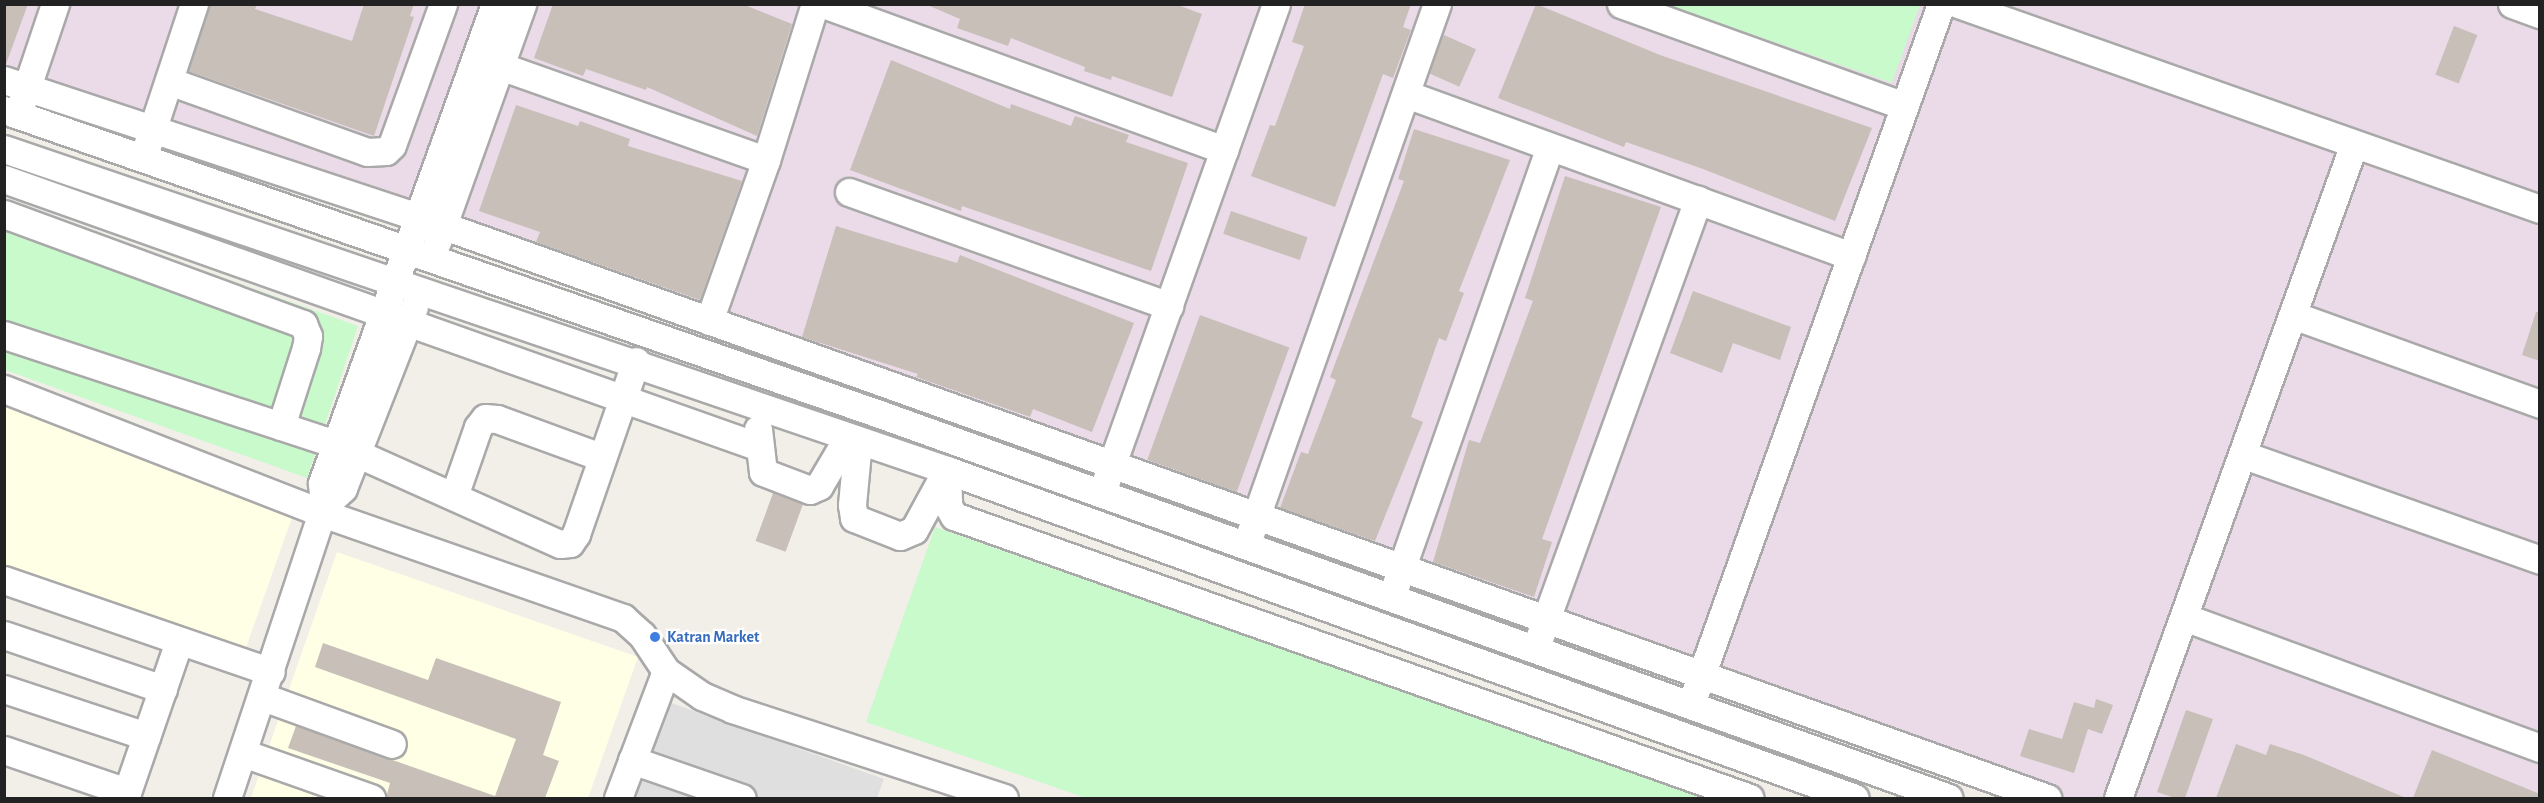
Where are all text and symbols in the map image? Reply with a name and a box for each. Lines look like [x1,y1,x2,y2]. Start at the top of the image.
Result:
place label: Katran Market [667,627,759,647]
marker: Katran Market [648,630,662,644]

